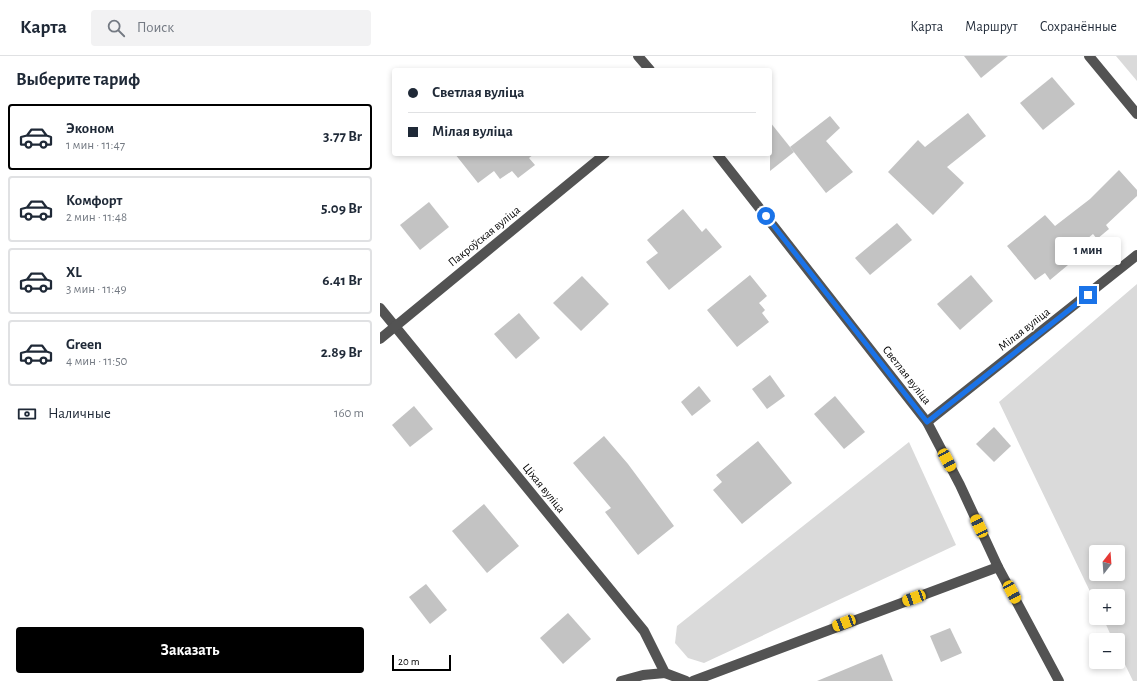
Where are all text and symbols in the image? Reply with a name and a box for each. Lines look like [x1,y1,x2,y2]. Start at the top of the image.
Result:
search box [91,10,371,46]
icon: search [105,17,127,39]
text: Карта [20,18,67,37]
text: Поиск [137,20,174,35]
text: Карта [910,20,943,34]
text: Маршрут [965,20,1018,34]
text: Сохранённые [1040,20,1117,34]
text: Выберите тариф [16,71,140,89]
text: Светлая вуліца [432,85,524,100]
icon: car [18,119,54,155]
text: Эконом [66,121,114,136]
text: Мілая вуліца [432,124,513,139]
text: 3.77 Br [323,129,362,144]
text: 1 мин · 11:47 [66,139,125,152]
icon: car [18,191,54,227]
text: Комфорт [66,193,122,208]
text: 5.09 Br [321,201,362,216]
street label: Пакроўская вуліца [446,203,523,269]
route start [757,207,775,225]
text: 2 мин · 11:48 [66,211,127,224]
callout: 1 мин [1055,237,1121,265]
text: 1 мин [1074,244,1103,257]
icon: car [18,263,54,299]
text: XL [66,265,82,280]
text: 6.41 Br [322,273,362,288]
text: 3 мин · 11:49 [66,283,127,296]
route end [1079,286,1097,304]
street label: Мілая вуліца [996,305,1053,354]
icon: car [18,335,54,371]
text: Green [66,337,102,352]
street label: Светлая вуліца [880,343,934,408]
text: 2.89 Br [321,345,362,360]
text: 4 мин · 11:50 [66,355,127,368]
icon: cash [16,403,38,425]
text: Наличные [48,406,111,421]
text: 160 m [334,407,364,420]
car [936,447,958,473]
street label: Ціхая вуліца [520,461,568,516]
car [968,513,990,539]
north arrow [1089,545,1125,581]
map controls [1089,545,1125,669]
car [1001,579,1023,605]
car [901,588,927,608]
button: + [1089,589,1125,625]
car [831,613,857,633]
button: Заказать [16,627,364,673]
button: − [1089,633,1125,669]
scale bar [392,653,451,672]
text: 20 m [398,656,419,667]

